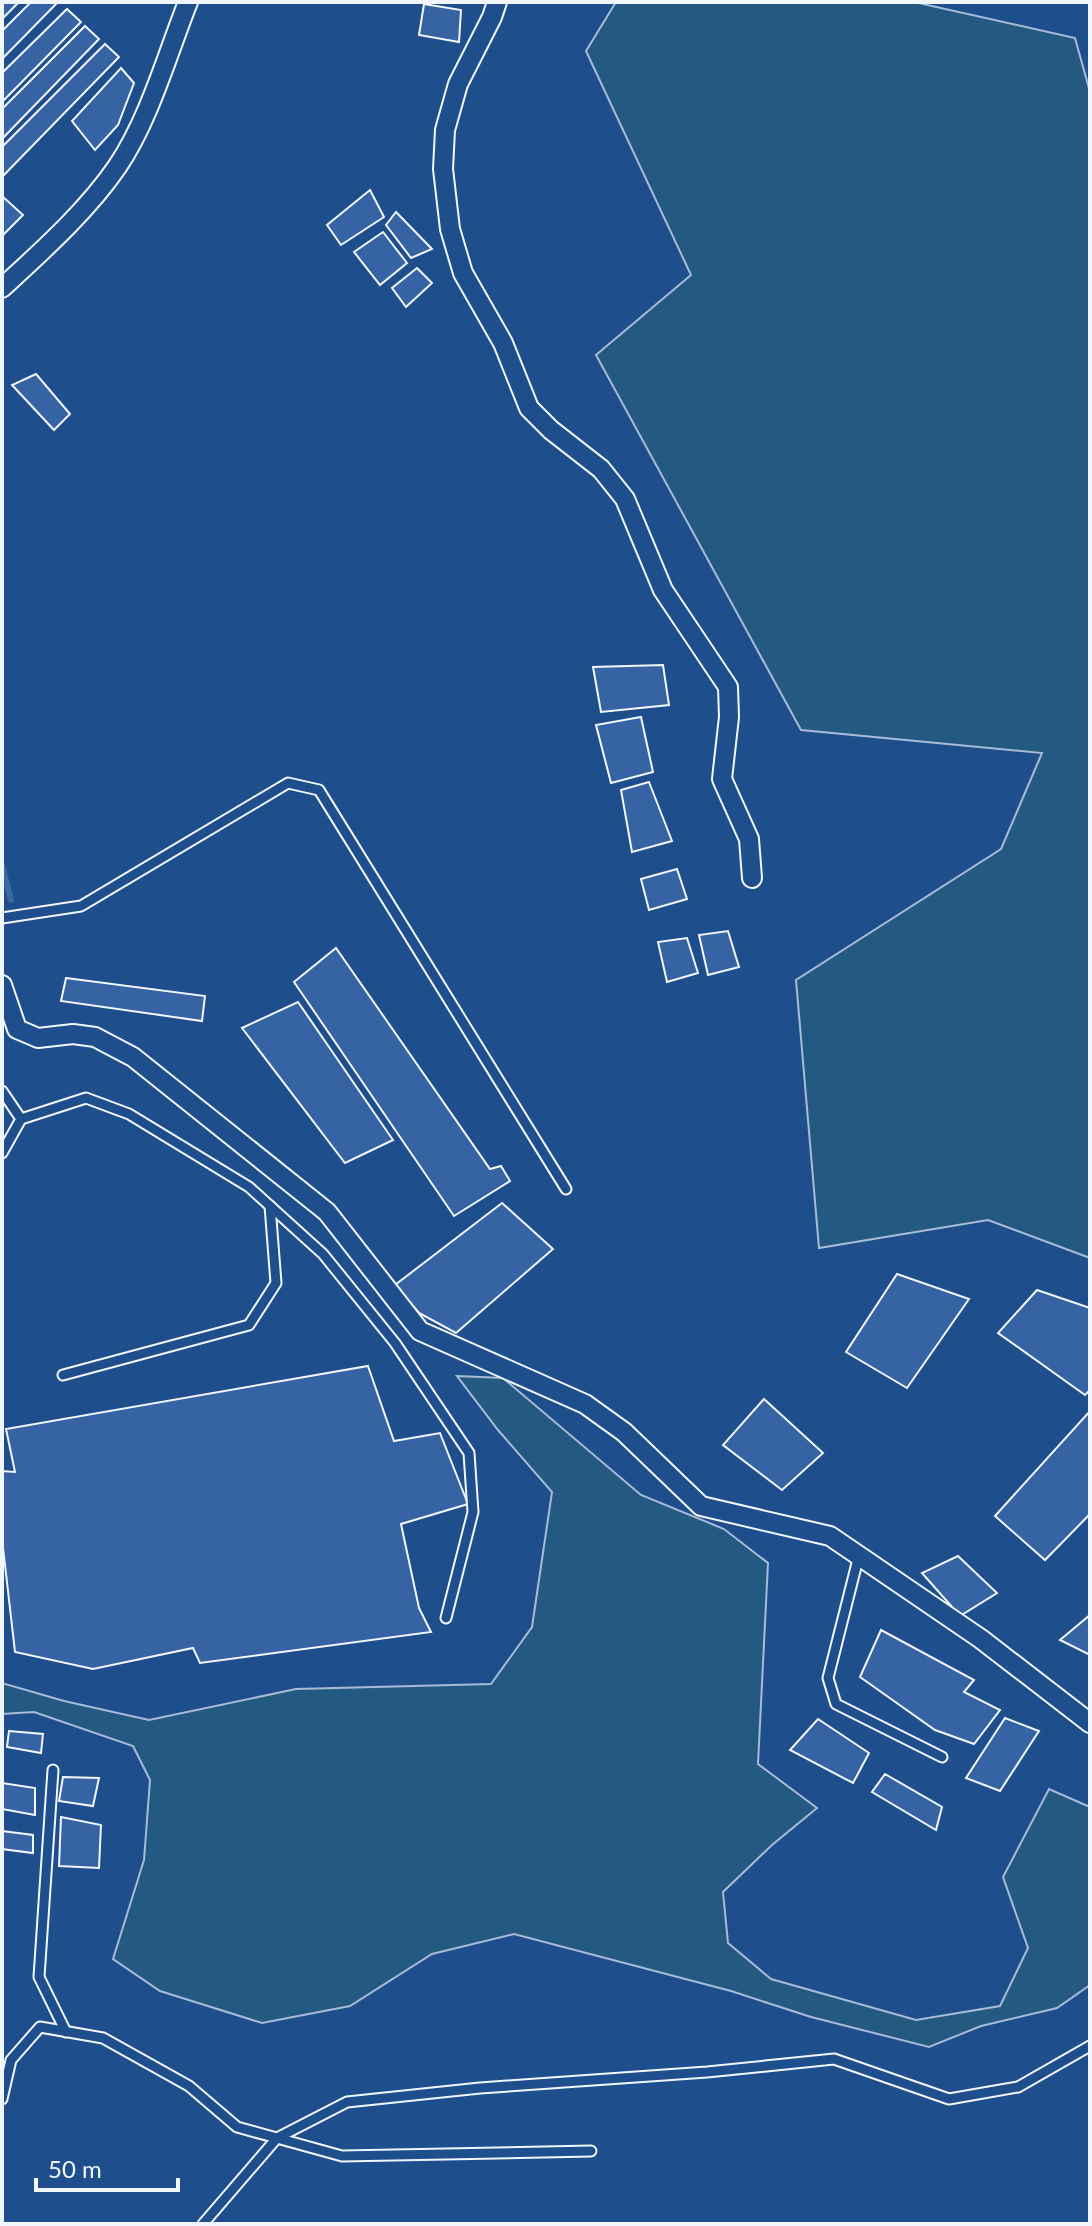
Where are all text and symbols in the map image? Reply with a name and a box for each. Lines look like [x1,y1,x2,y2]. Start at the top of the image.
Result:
scale bar [36,2142,178,2192]
text: 50 m [48,2154,102,2183]

